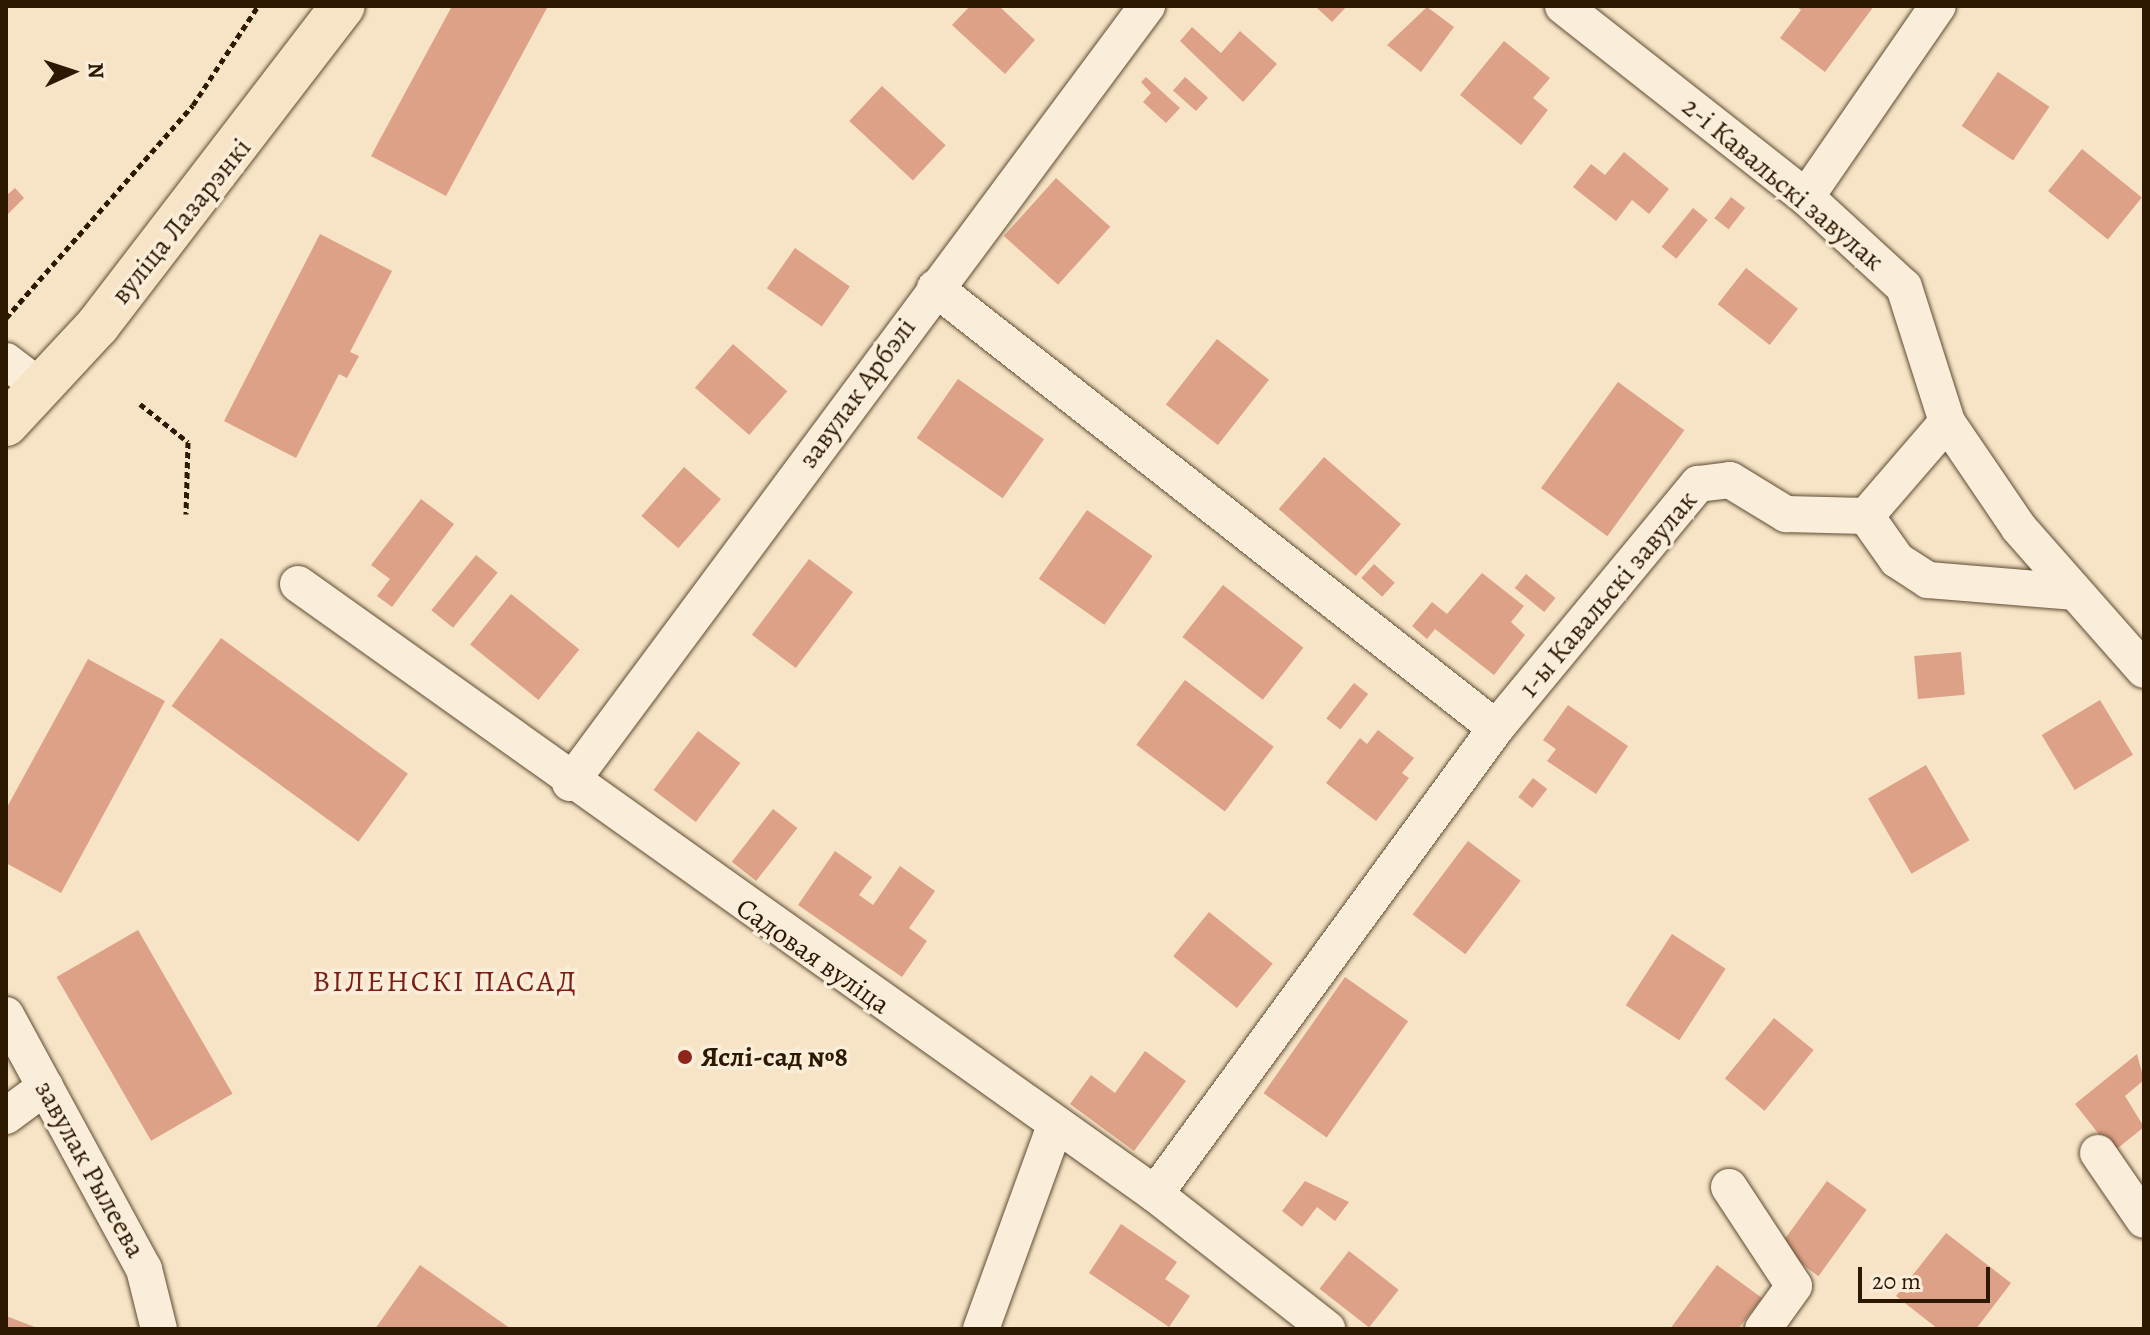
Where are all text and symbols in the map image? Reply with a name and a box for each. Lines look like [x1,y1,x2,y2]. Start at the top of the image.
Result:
north arrow [32,32,112,112]
text: N [81,62,111,80]
street label: 2-і Кавальскі завулак [1675,90,1891,278]
street label: вуліца Лазарэнкі [104,131,258,311]
street label: завулак Арбэлі [791,311,923,475]
street label: 1-ы Кавальскі завулак [1512,484,1704,704]
street label: Садовая вуліца [730,891,896,1021]
district label: ВІЛЕНСКІ ПАСАД [312,963,578,999]
place label: Яслі-сад №8 [701,1040,848,1074]
marker: Яслі-сад №8 [676,1048,694,1066]
street label: завулак Рылеева [27,1075,153,1263]
scale bar [1862,1251,1994,1301]
text: 20 m [1872,1265,1921,1297]

